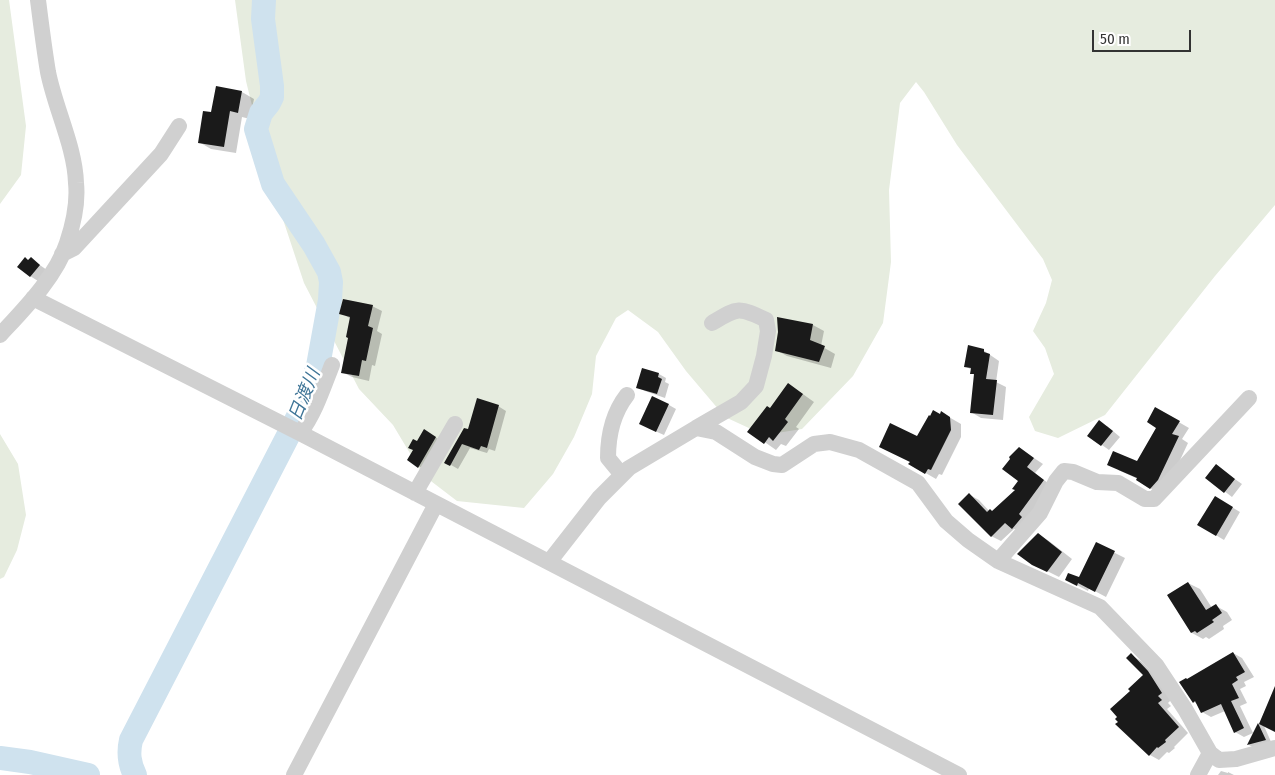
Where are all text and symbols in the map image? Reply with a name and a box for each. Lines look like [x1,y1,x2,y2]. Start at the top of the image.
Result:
scale bar [1095,20,1194,52]
text: 50 m [1100,30,1130,48]
water label: 日渡川 [285,366,325,424]

